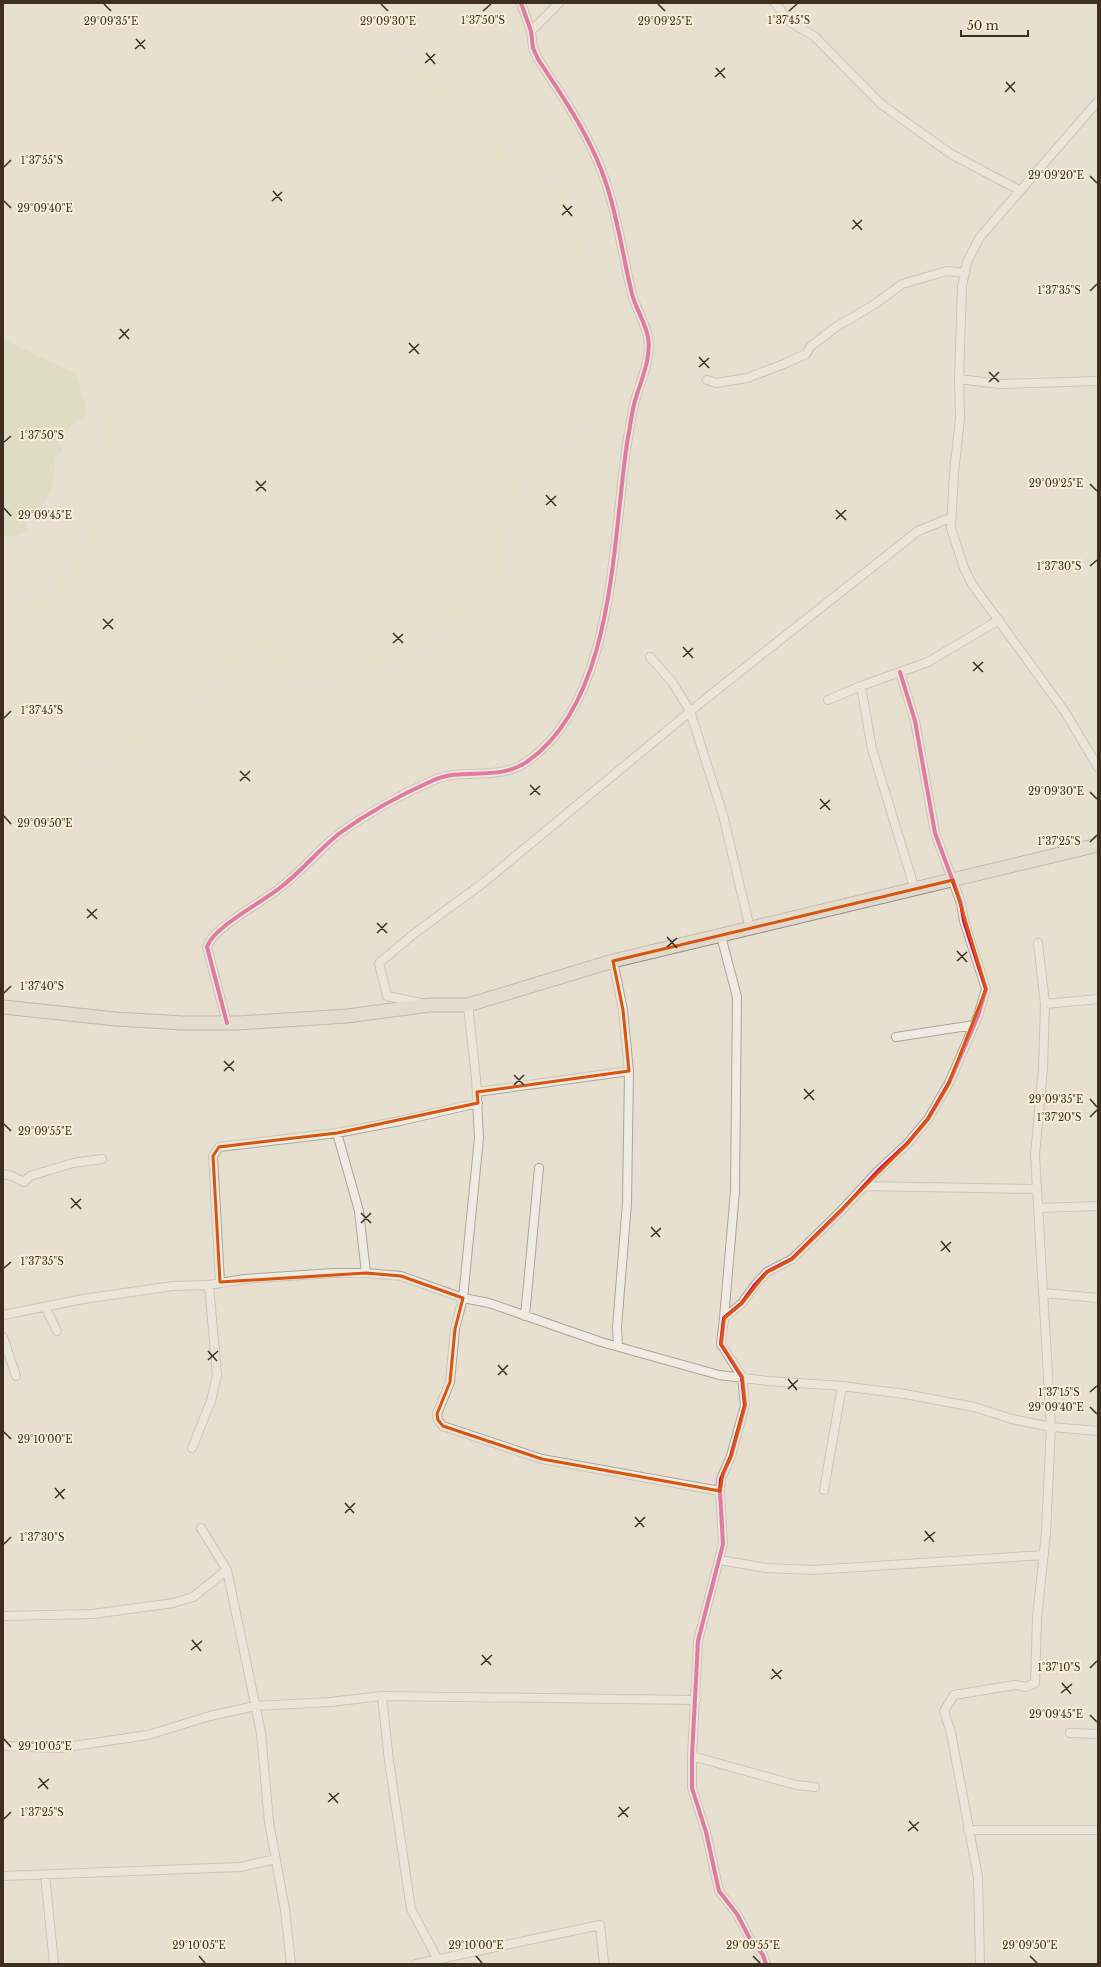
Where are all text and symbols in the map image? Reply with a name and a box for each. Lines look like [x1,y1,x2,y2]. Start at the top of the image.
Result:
scale bar [961,12,1028,38]
text: 1°37'50"S [461,14,505,27]
text: 1°37'45"S [768,14,810,27]
text: 29°09'35"E [84,15,138,28]
text: 29°09'30"E [360,15,416,28]
text: 29°09'25"E [638,15,692,28]
text: 50 m [967,18,999,33]
text: 1°37'55"S [21,154,63,167]
text: 29°09'20"E [1028,169,1084,182]
text: 29°09'40"E [17,202,73,215]
text: 1°37'35"S [1037,284,1081,297]
text: 1°37'50"S [20,429,64,442]
text: 29°09'25"E [1029,477,1083,490]
text: 29°09'45"E [18,509,72,522]
text: 1°37'30"S [1037,560,1081,573]
text: 1°37'45"S [21,704,63,717]
text: 29°09'30"E [1028,785,1084,798]
text: 29°09'50"E [17,817,73,830]
text: 1°37'25"S [1037,835,1081,848]
text: 1°37'40"S [20,980,64,993]
text: 29°09'35"E [1029,1093,1083,1106]
text: 1°37'20"S [1037,1111,1081,1124]
text: 29°09'55"E [18,1125,72,1138]
text: 1°37'35"S [20,1255,64,1268]
text: 1°37'15"S [1038,1386,1080,1399]
text: 29°09'40"E [1028,1401,1084,1414]
text: 29°10'00"E [17,1433,73,1446]
text: 1°37'30"S [20,1531,64,1544]
text: 1°37'10"S [1038,1661,1080,1674]
text: 29°09'45"E [1029,1708,1083,1721]
text: 29°10'05"E [18,1740,72,1753]
text: 1°37'25"S [20,1806,64,1819]
text: 29°10'05"E [172,1939,226,1952]
text: 29°10'00"E [448,1939,504,1952]
text: 29°09'55"E [726,1939,780,1952]
text: 29°09'50"E [1002,1939,1058,1952]

